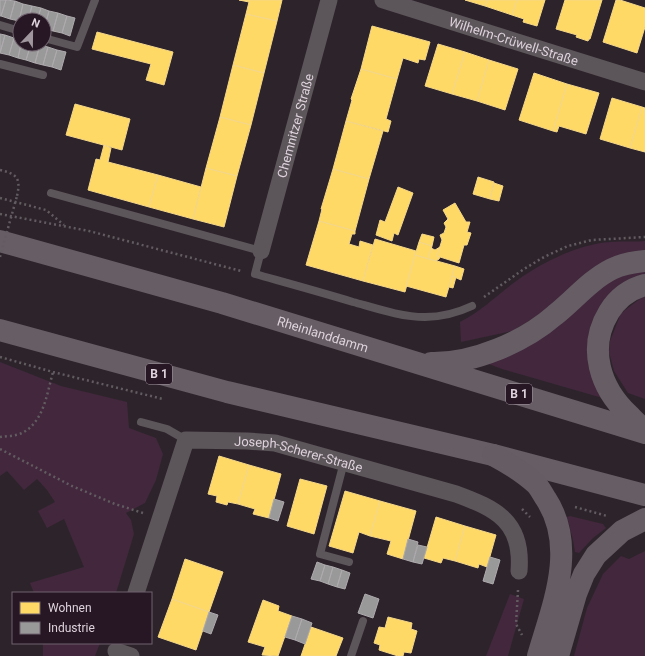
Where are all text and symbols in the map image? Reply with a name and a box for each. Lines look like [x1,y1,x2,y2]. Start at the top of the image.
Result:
north arrow [12,12,52,52]
street label: Wilhelm-Crüwell-Straße [447,14,580,68]
text: N [30,16,42,31]
street label: Chemnitzer Straße [274,72,316,179]
street label: Rheinlanddamm [275,313,370,355]
road number: B 1 [146,364,172,384]
road number: B 1 [506,384,532,404]
street label: Joseph-Scherer-Straße [234,433,365,475]
legend [12,592,152,644]
text: Wohnen [48,601,92,615]
text: Industrie [48,621,95,635]

